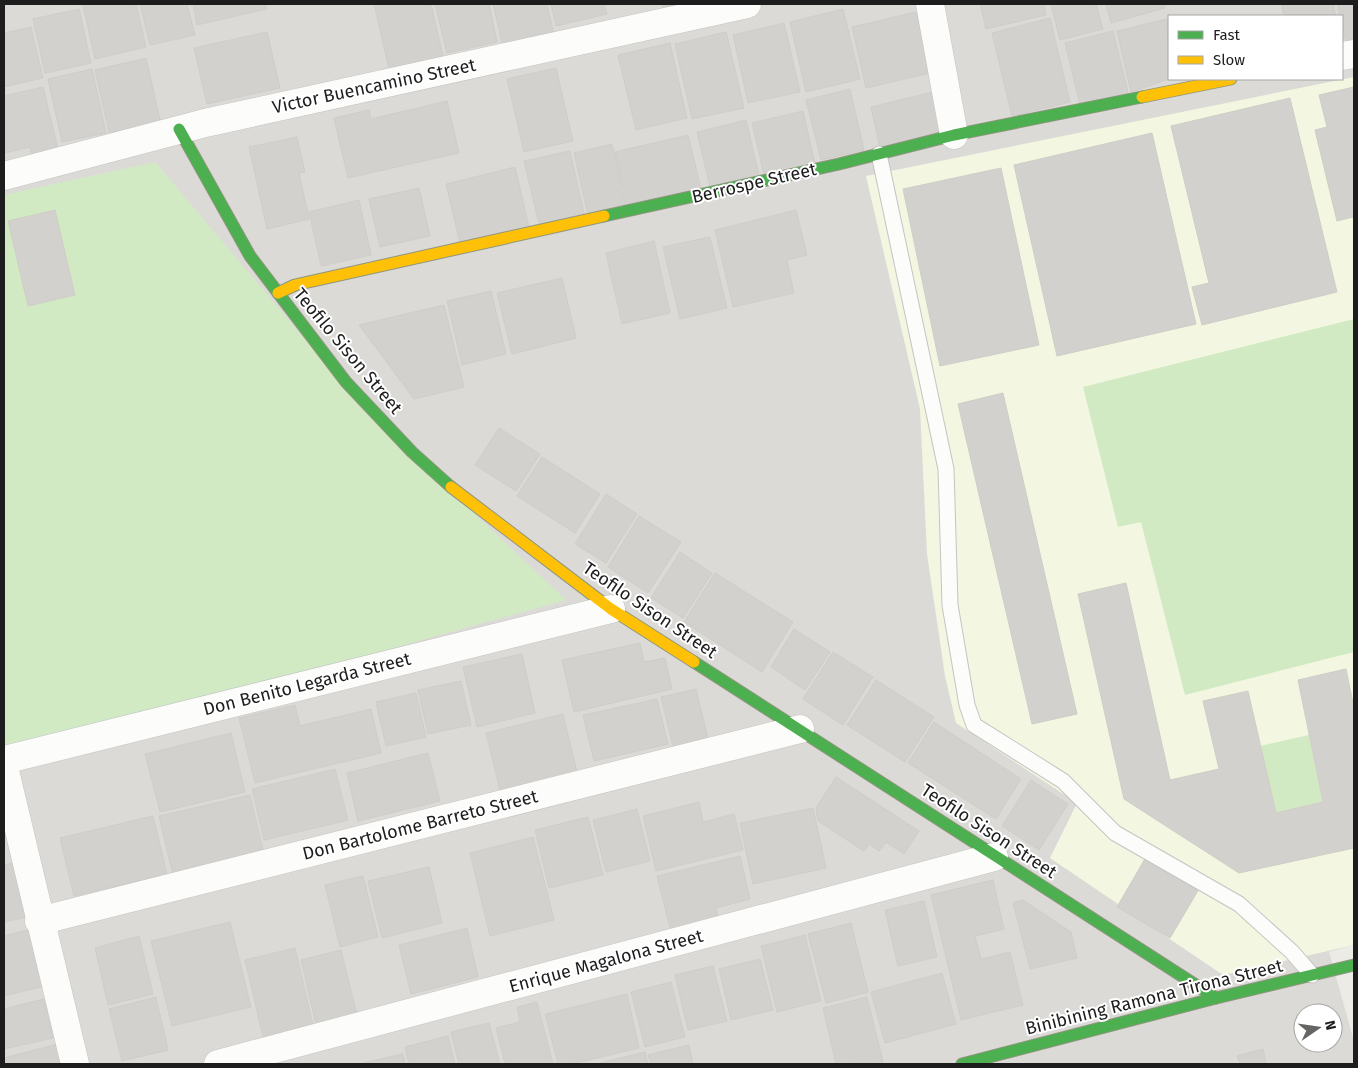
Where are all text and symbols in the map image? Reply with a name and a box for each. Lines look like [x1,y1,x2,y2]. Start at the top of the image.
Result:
legend [1168,15,1343,80]
text: Fast [1213,26,1240,44]
text: Slow [1213,51,1245,69]
street label: Victor Buencamino Street [270,54,478,118]
street label: Berrospe Street [690,158,819,208]
street label: Teofilo Sison Street [289,284,407,419]
street label: Teofilo Sison Street [579,557,722,663]
street label: Don Benito Legarda Street [201,647,413,720]
street label: Teofilo Sison Street [917,779,1061,883]
street label: Don Bartolome Barreto Street [300,785,540,865]
street label: Enrique Magalona Street [507,924,706,997]
street label: Binibining Ramona Tirona Street [1023,954,1285,1040]
north arrow [1293,1003,1343,1053]
text: N [1321,1019,1340,1032]

